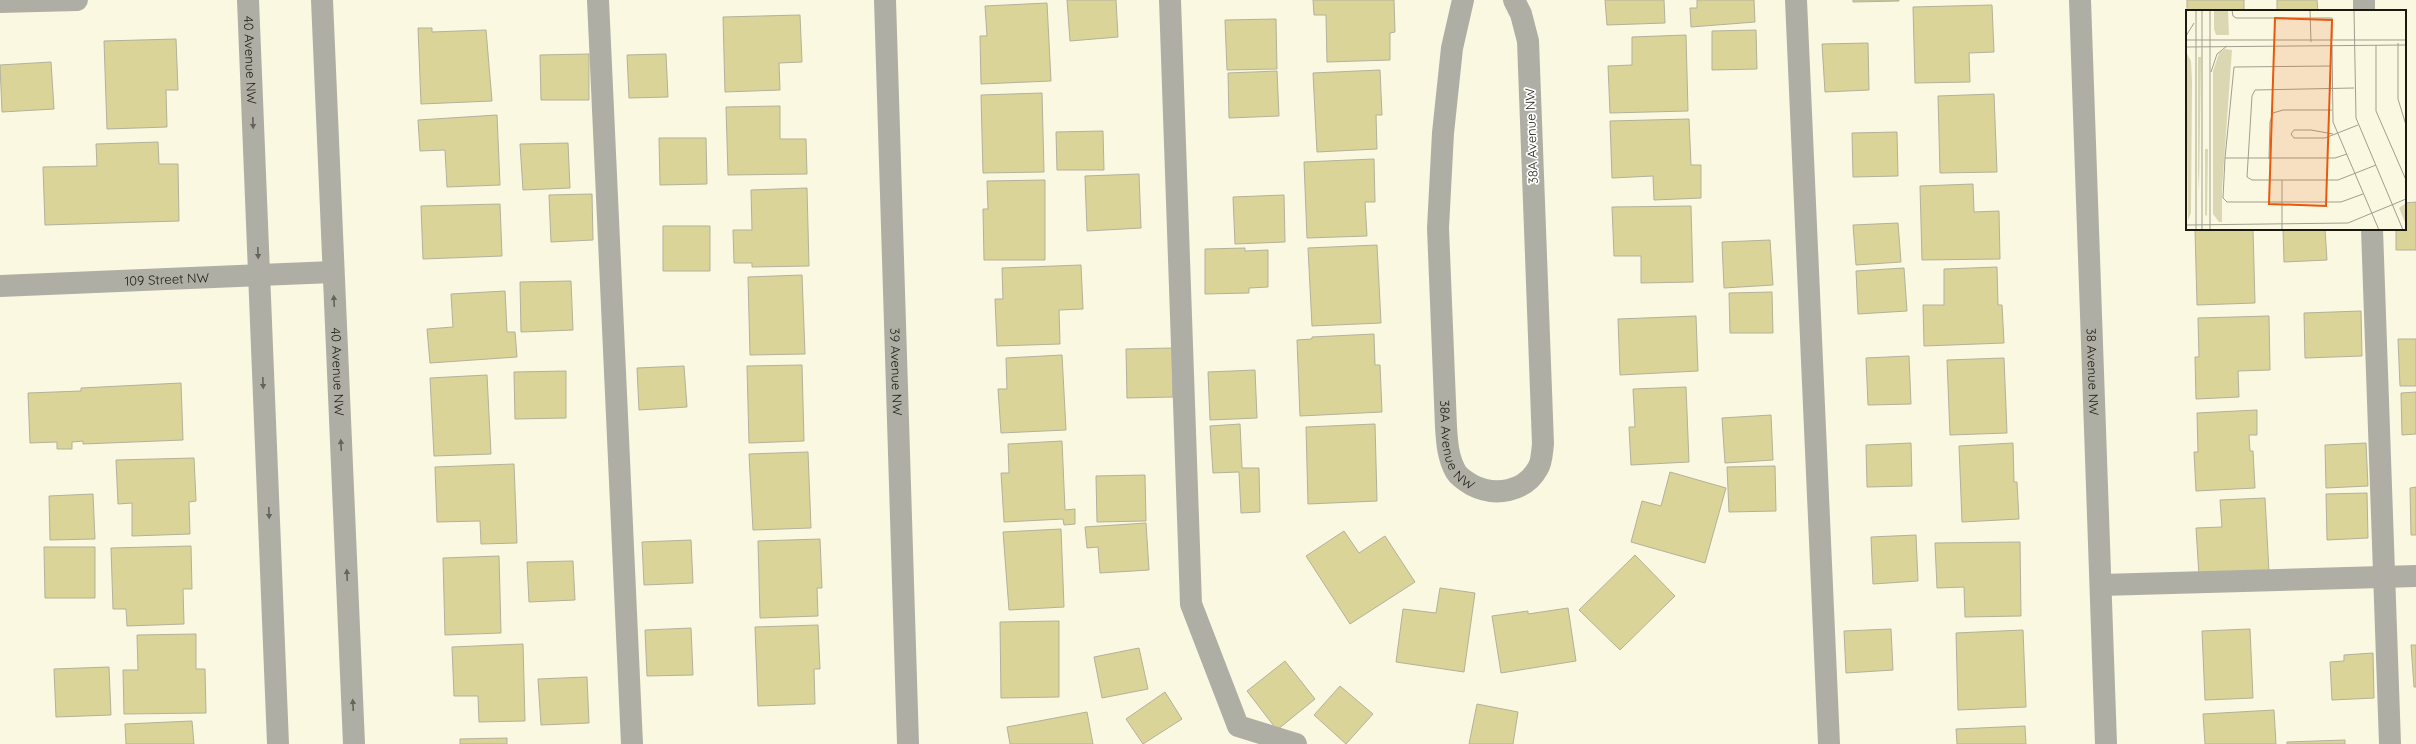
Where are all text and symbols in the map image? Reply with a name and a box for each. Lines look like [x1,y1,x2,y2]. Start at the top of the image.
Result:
inset map [2186,10,2406,230]
street label: 40 Avenue NW [241,16,260,105]
street label: 38A Avenue NW [1521,87,1541,184]
one-way arrow [250,117,256,130]
one-way arrow [255,247,262,259]
street label: 109 Street NW [124,269,210,289]
one-way arrow [331,295,338,307]
street label: 40 Avenue NW [328,327,348,417]
street label: 39 Avenue NW [887,328,906,416]
street label: 38 Avenue NW [2083,328,2103,416]
one-way arrow [260,377,267,389]
street label: 38A Avenue NW [1437,400,1478,493]
one-way arrow [338,438,344,451]
one-way arrow [265,507,272,519]
one-way arrow [343,569,350,581]
one-way arrow [349,699,356,711]

